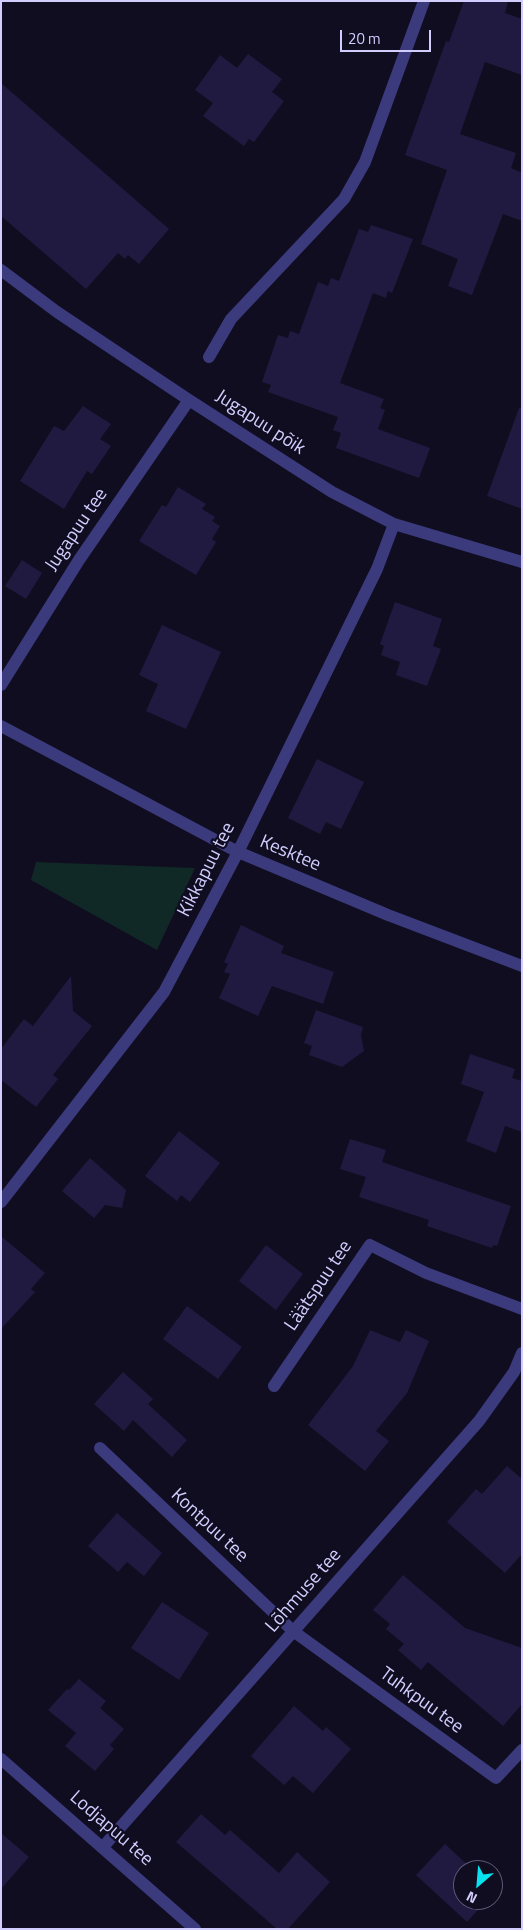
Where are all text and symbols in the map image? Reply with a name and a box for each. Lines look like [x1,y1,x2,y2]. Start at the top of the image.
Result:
scale bar [343,20,434,52]
text: 20 m [348,27,381,50]
street label: Jugapuu põik [211,386,309,460]
street label: Jugapuu tee [41,484,113,576]
street label: Kikkapuu tee [173,819,241,921]
street label: Kesktee [256,831,324,877]
street label: Läätspuu tee [281,1237,357,1335]
street label: Kontpuu tee [166,1484,252,1568]
street label: Lõhmuse tee [261,1544,347,1638]
street label: Tuhkpuu tee [375,1663,467,1739]
street label: Lodjapuu tee [65,1787,157,1871]
north arrow [453,1860,503,1910]
text: N [462,1886,481,1909]

